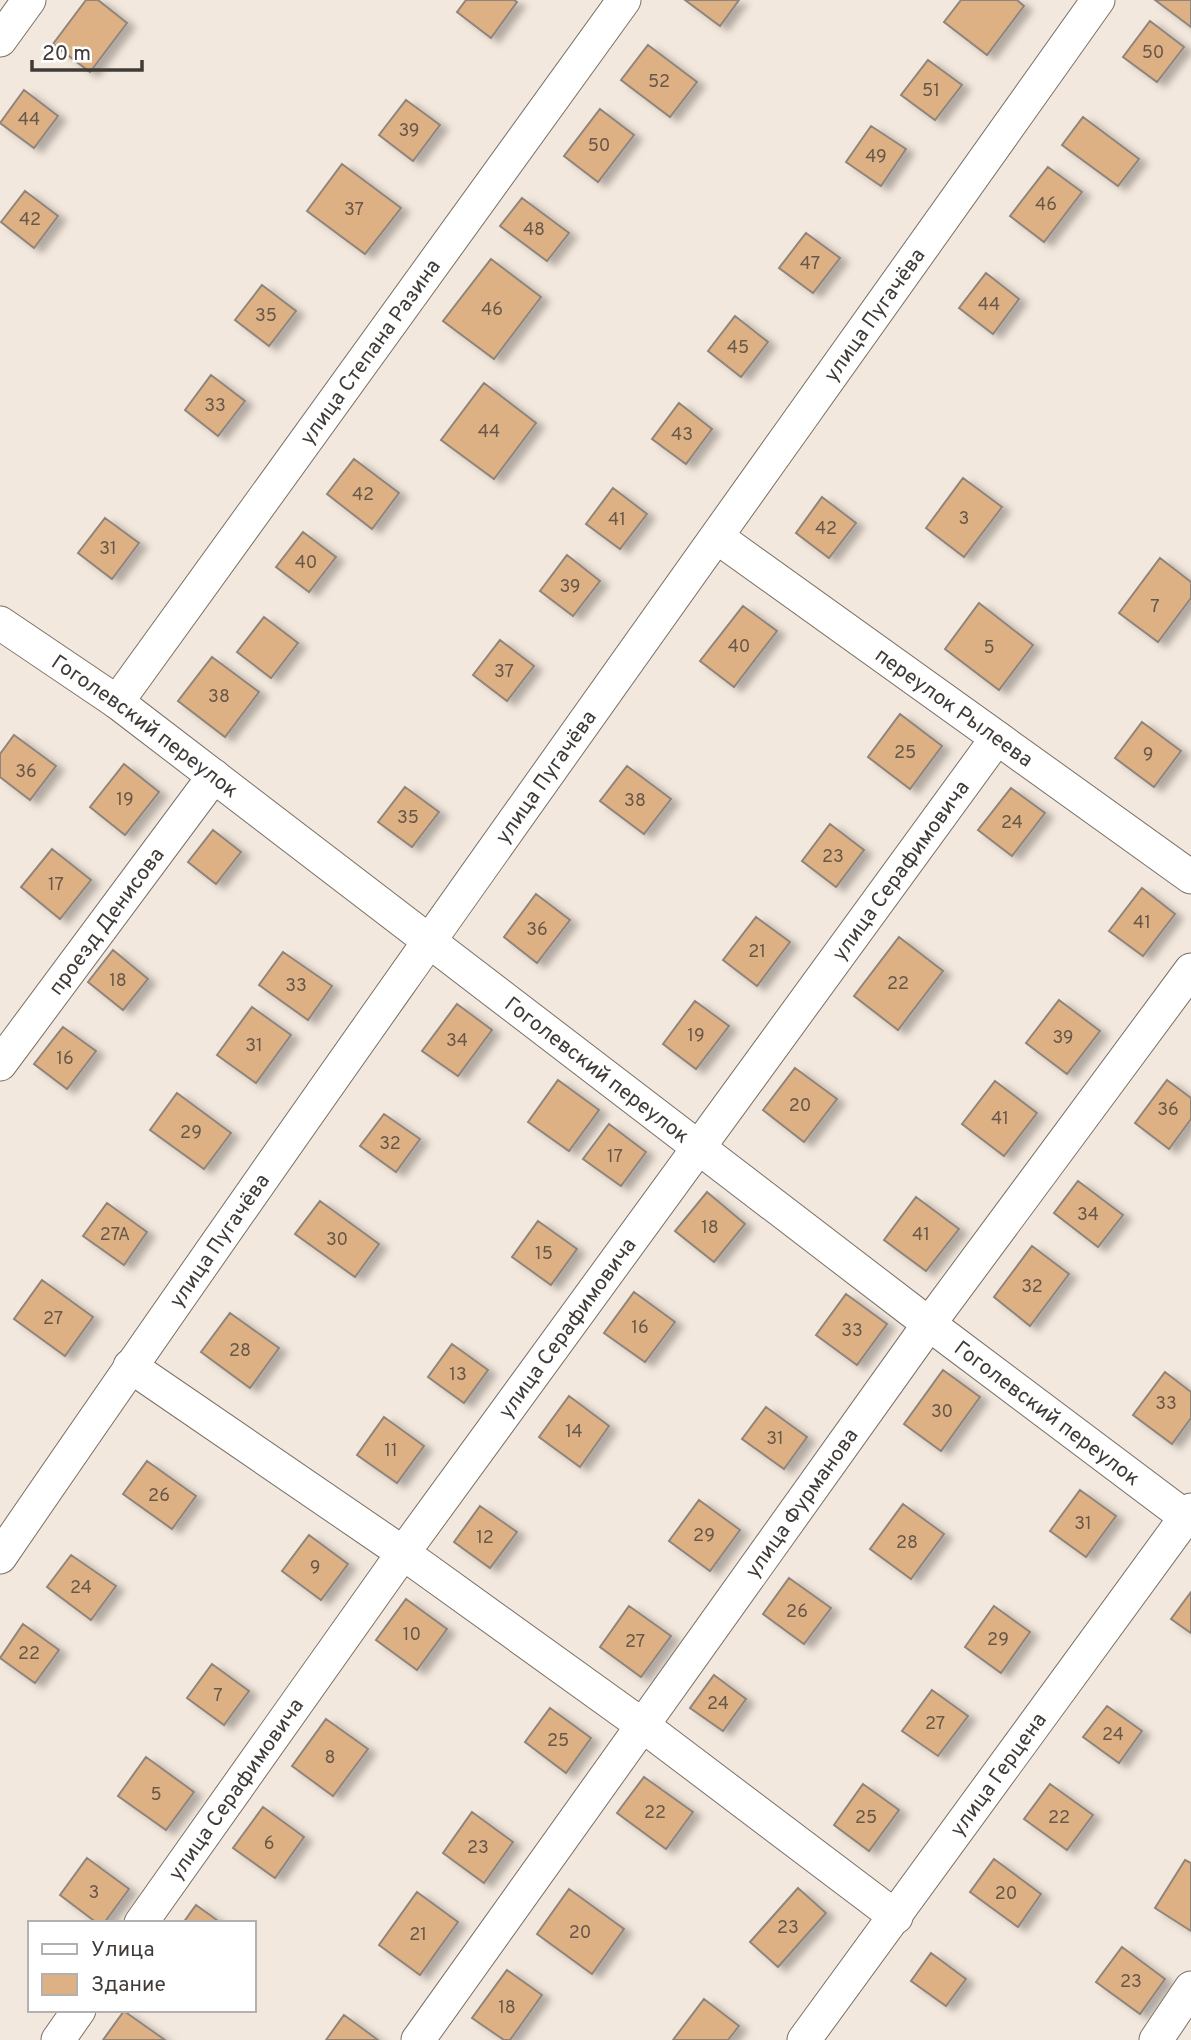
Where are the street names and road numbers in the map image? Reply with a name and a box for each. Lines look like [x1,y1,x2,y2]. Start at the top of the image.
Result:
street label: улица Пугачёва [819,244,932,388]
street label: улица Степана Разина [295,254,447,451]
street label: переулок Рылеева [869,643,1038,774]
street label: Гоголевский переулок [46,649,243,805]
street label: улица Пугачёва [490,706,603,850]
street label: улица Серафимовича [827,776,977,967]
street label: проезд Денисова [44,843,171,1001]
street label: Гоголевский переулок [498,992,694,1150]
street label: улица Пугачёва [164,1169,277,1314]
street label: улица Серафимовича [493,1233,643,1424]
street label: Гоголевский переулок [948,1335,1145,1493]
street label: улица Фурманова [740,1423,865,1584]
street label: улица Серафимовича [163,1694,311,1886]
street label: улица Герцена [945,1708,1053,1843]

